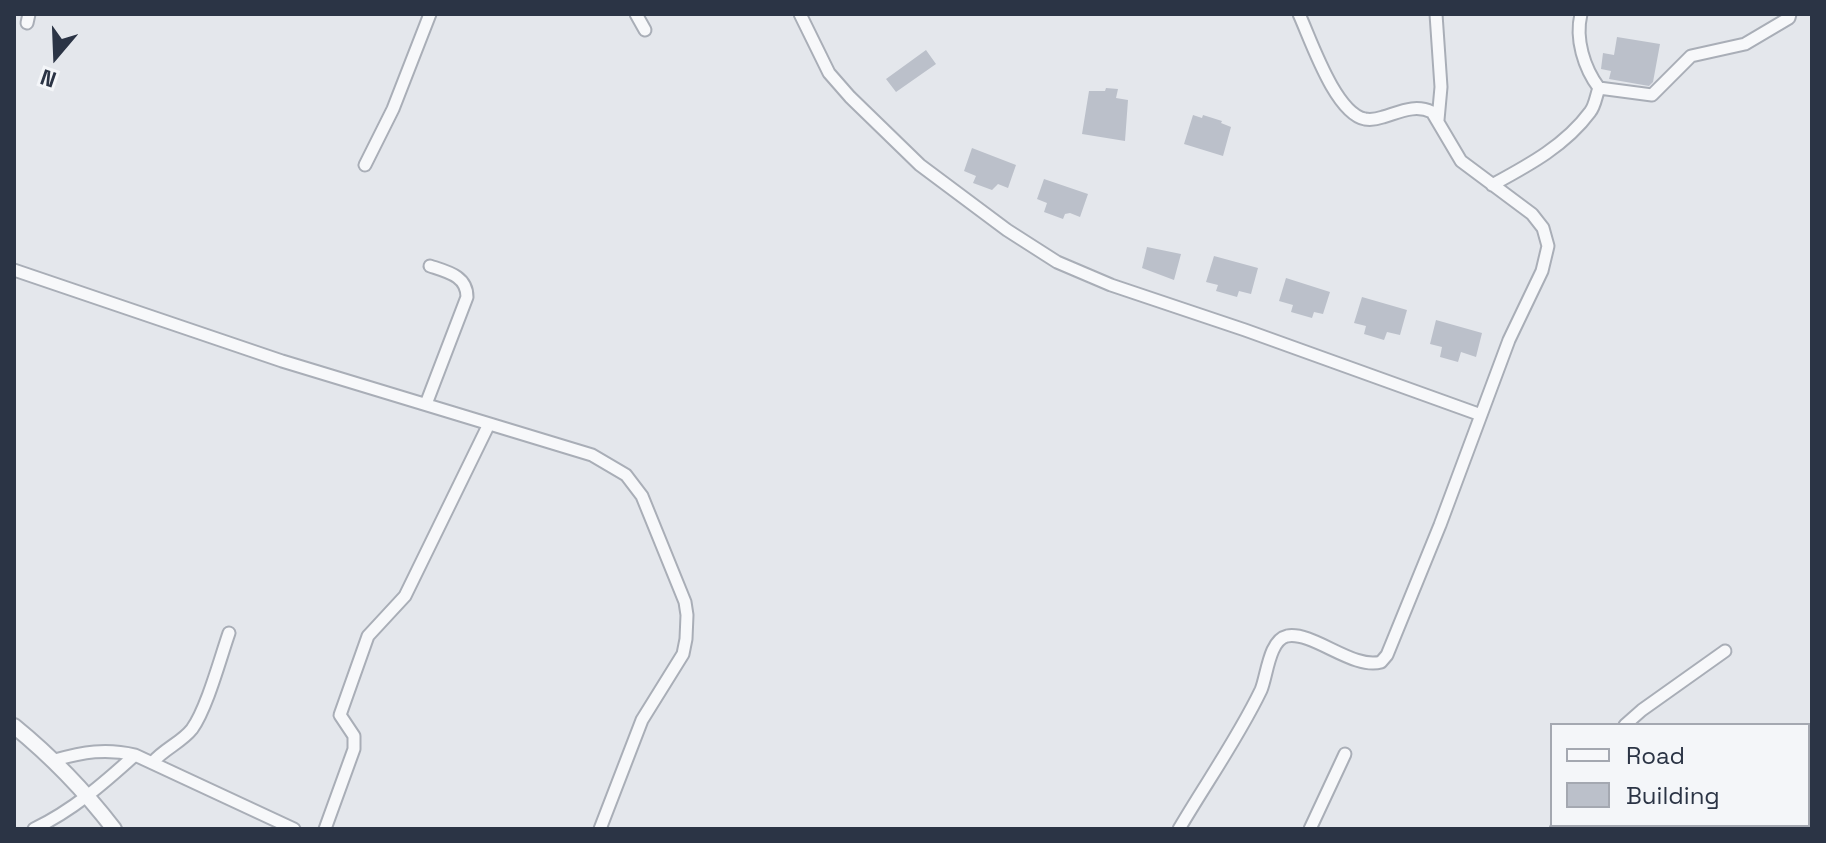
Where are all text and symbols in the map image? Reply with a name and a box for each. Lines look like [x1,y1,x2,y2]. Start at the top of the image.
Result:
north arrow [16,16,96,96]
text: N [37,63,60,94]
legend [1550,723,1810,827]
text: Road [1626,740,1685,771]
text: Building [1626,780,1720,811]

